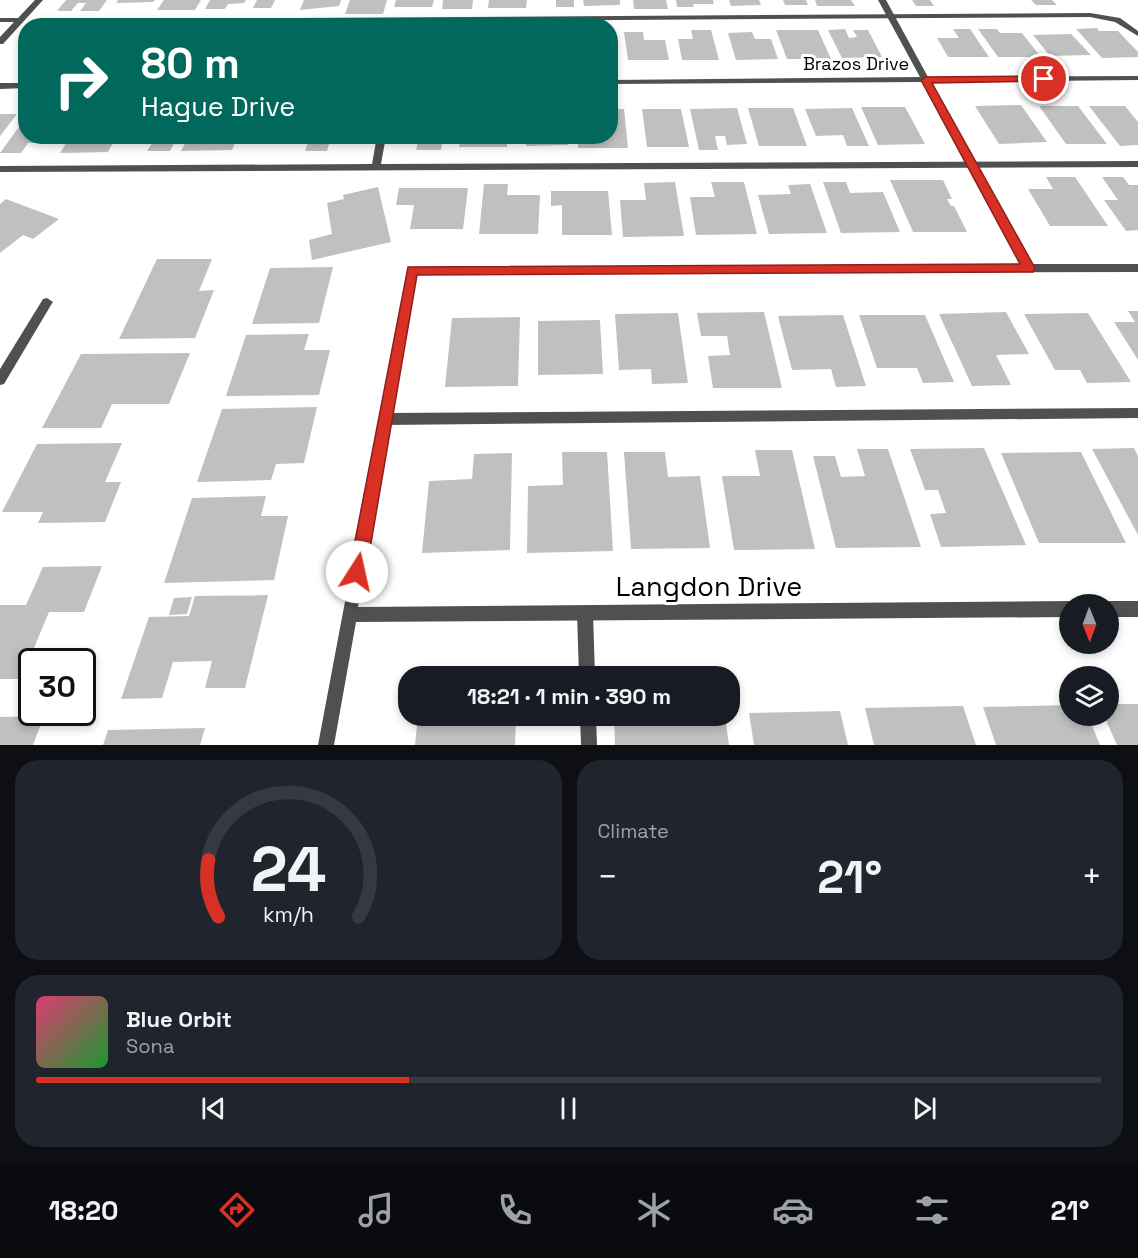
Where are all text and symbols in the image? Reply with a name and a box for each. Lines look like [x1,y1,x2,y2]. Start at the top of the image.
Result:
text: 80 m [141,37,240,90]
icon: right [42,42,120,120]
street label: Brazos Drive [803,52,909,75]
pin [1018,53,1069,104]
icon: arrive [1027,62,1060,95]
text: Hague Drive [141,89,295,124]
position arrow [325,540,389,604]
street label: Langdon Drive [616,569,802,604]
north arrow [1059,594,1119,654]
map controls [1059,594,1119,726]
speed limit sign: 30 [18,648,96,726]
button: layers [1059,666,1119,726]
text: 18:21 · 1 min · 390 m [467,682,671,710]
text: Climate [598,818,669,844]
text: 24 [250,830,326,909]
text: 21° [817,849,882,906]
text: − [598,856,618,898]
text: + [1082,856,1102,898]
text: km/h [263,901,314,928]
text: Blue Orbit [126,1005,232,1033]
text: Sona [126,1033,174,1059]
icon: previous [197,1092,230,1125]
icon: pause [552,1092,585,1125]
icon: next [908,1092,941,1125]
icon: directions [216,1189,258,1231]
icon: music [355,1189,397,1231]
icon: phone [494,1189,536,1231]
icon: climate [633,1189,675,1231]
icon: car [772,1189,814,1231]
icon: filters [911,1189,953,1231]
text: 18:20 [49,1193,119,1228]
text: 21° [1051,1193,1089,1228]

